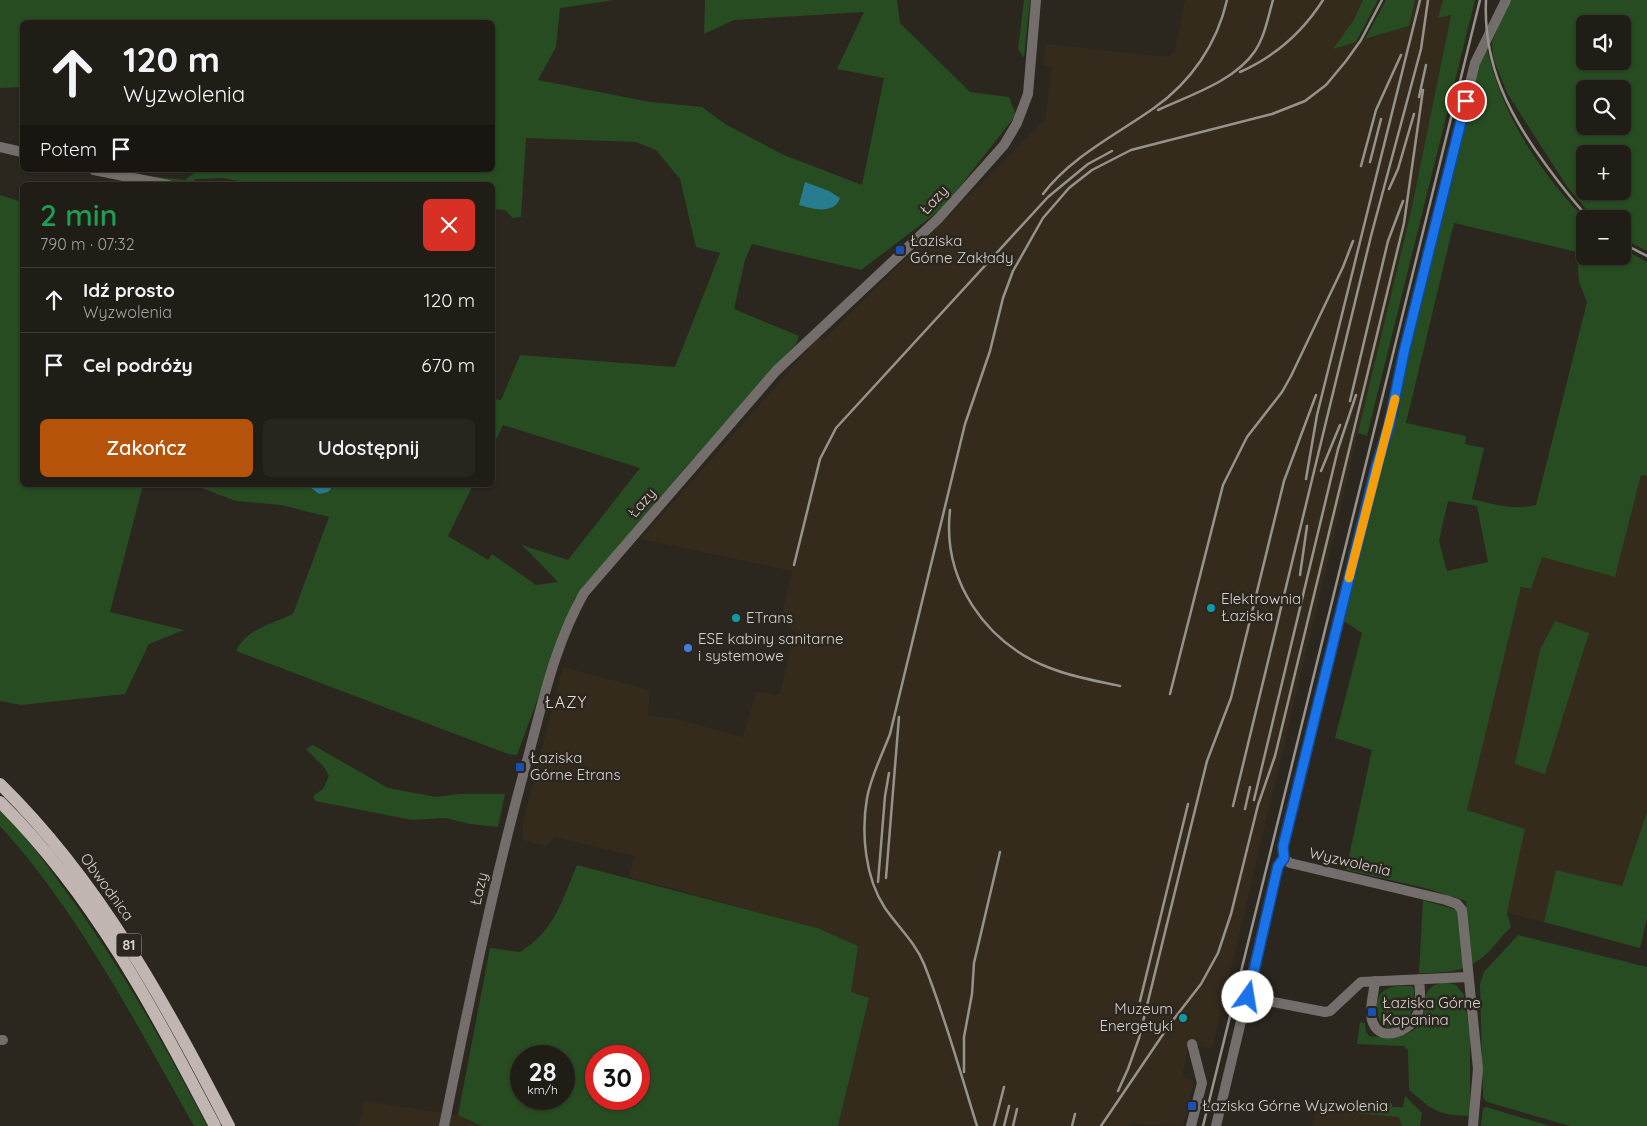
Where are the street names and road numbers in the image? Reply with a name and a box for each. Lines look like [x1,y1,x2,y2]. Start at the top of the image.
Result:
street label: Łazy [915,181,952,218]
street label: Łazy [623,484,660,522]
street label: Wyzwolenia [1307,843,1393,880]
street label: Obwodnica [77,849,138,924]
street label: Łazy [465,870,492,907]
road number: 81 [116,934,142,956]

